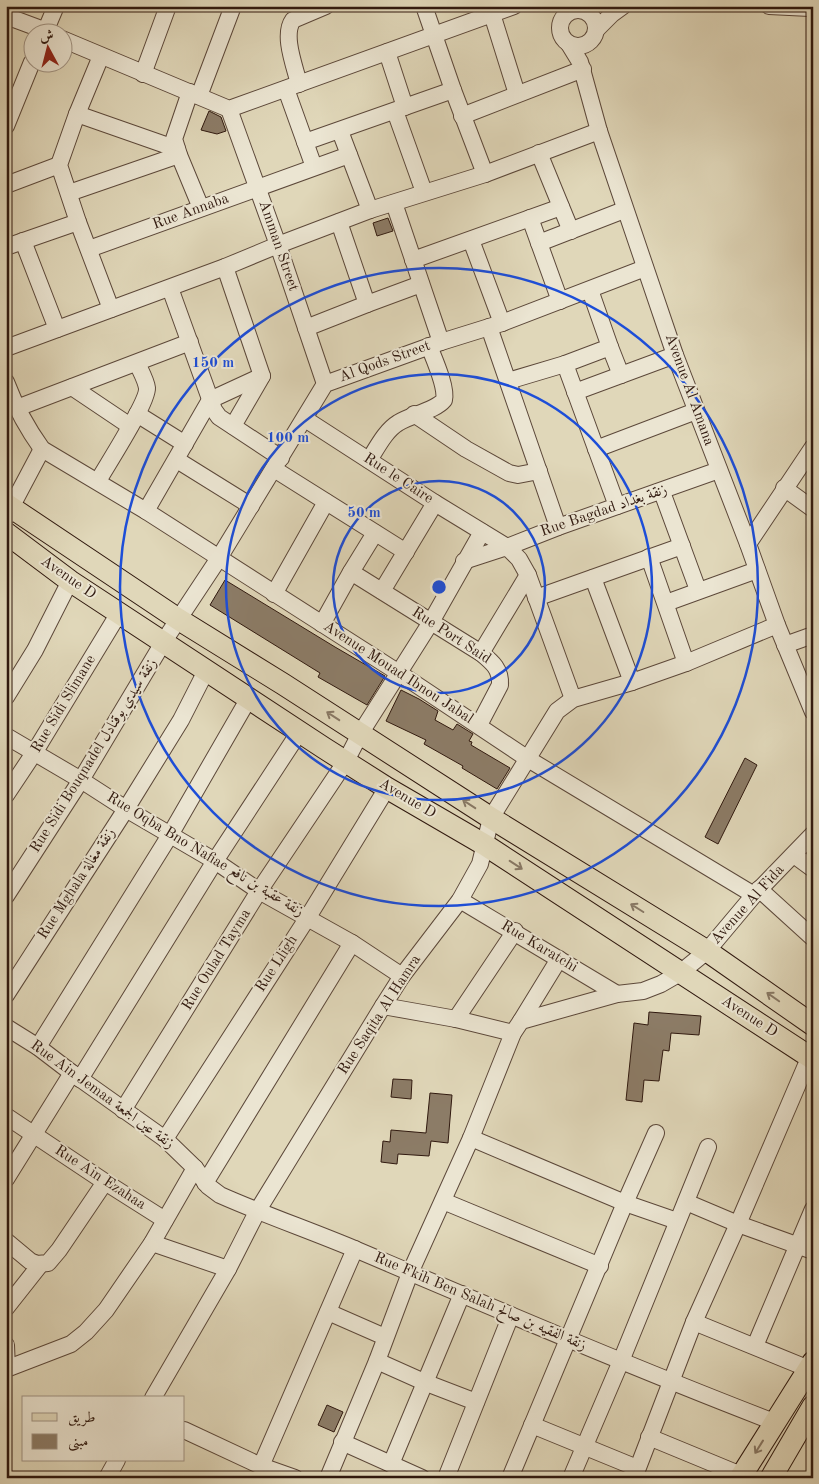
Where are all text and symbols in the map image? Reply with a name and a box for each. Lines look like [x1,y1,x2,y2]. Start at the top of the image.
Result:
north arrow [22,22,72,72]
text: ش [39,28,54,44]
street label: Rue Annaba [151,191,232,233]
street label: Amman Street [255,199,301,293]
street label: Avenue Al Amana [662,332,716,448]
street label: Al Qods Street [337,339,433,385]
text: 150 m [192,356,234,371]
text: 100 m [267,431,309,446]
street label: Rue le Caire [361,451,436,507]
street label: Rue Bagdad زنقة بغداد [539,482,669,540]
text: 50 m [347,506,381,521]
street label: Avenue D [38,554,98,602]
centre of rings [430,578,448,596]
street label: Rue Port Said [409,605,493,667]
street label: Avenue Mouad Ibnou Jabal [320,619,476,727]
street label: Rue Sidi Slimane [29,652,99,755]
street label: Rue Sidi Bouqnadel زنقة سيدي بوقنادل [28,656,163,857]
one-way arrow [326,711,340,721]
street label: Avenue D [376,776,438,822]
street label: Rue Oqba Bno Nafiae زنقة عقبة بن نافع [101,790,306,924]
one-way arrow [463,799,477,809]
street label: Rue Mghala زنقة مغالة [36,826,118,942]
one-way arrow [509,860,523,871]
street label: Avenue Al Fida [709,862,788,948]
one-way arrow [631,903,645,913]
street label: Rue Oulad Tayma [180,906,254,1013]
street label: Rue Karatchi [498,918,580,976]
street label: Rue Lligh [253,933,301,995]
street label: Rue Saqita Al Hamra [336,952,425,1078]
one-way arrow [766,992,780,1002]
street label: Avenue D [718,993,780,1041]
street label: Rue Ain Jemaa زنقة عين الجمعة [27,1038,177,1152]
street label: Rue Ain Ezahaa [52,1143,149,1213]
street label: Rue Fkih Ben Salah زنقة الفقيه بن صالح [370,1250,588,1358]
legend [22,1396,185,1462]
text: طريق [68,1411,95,1427]
text: مبنى [68,1435,88,1452]
one-way arrow [754,1440,764,1454]

